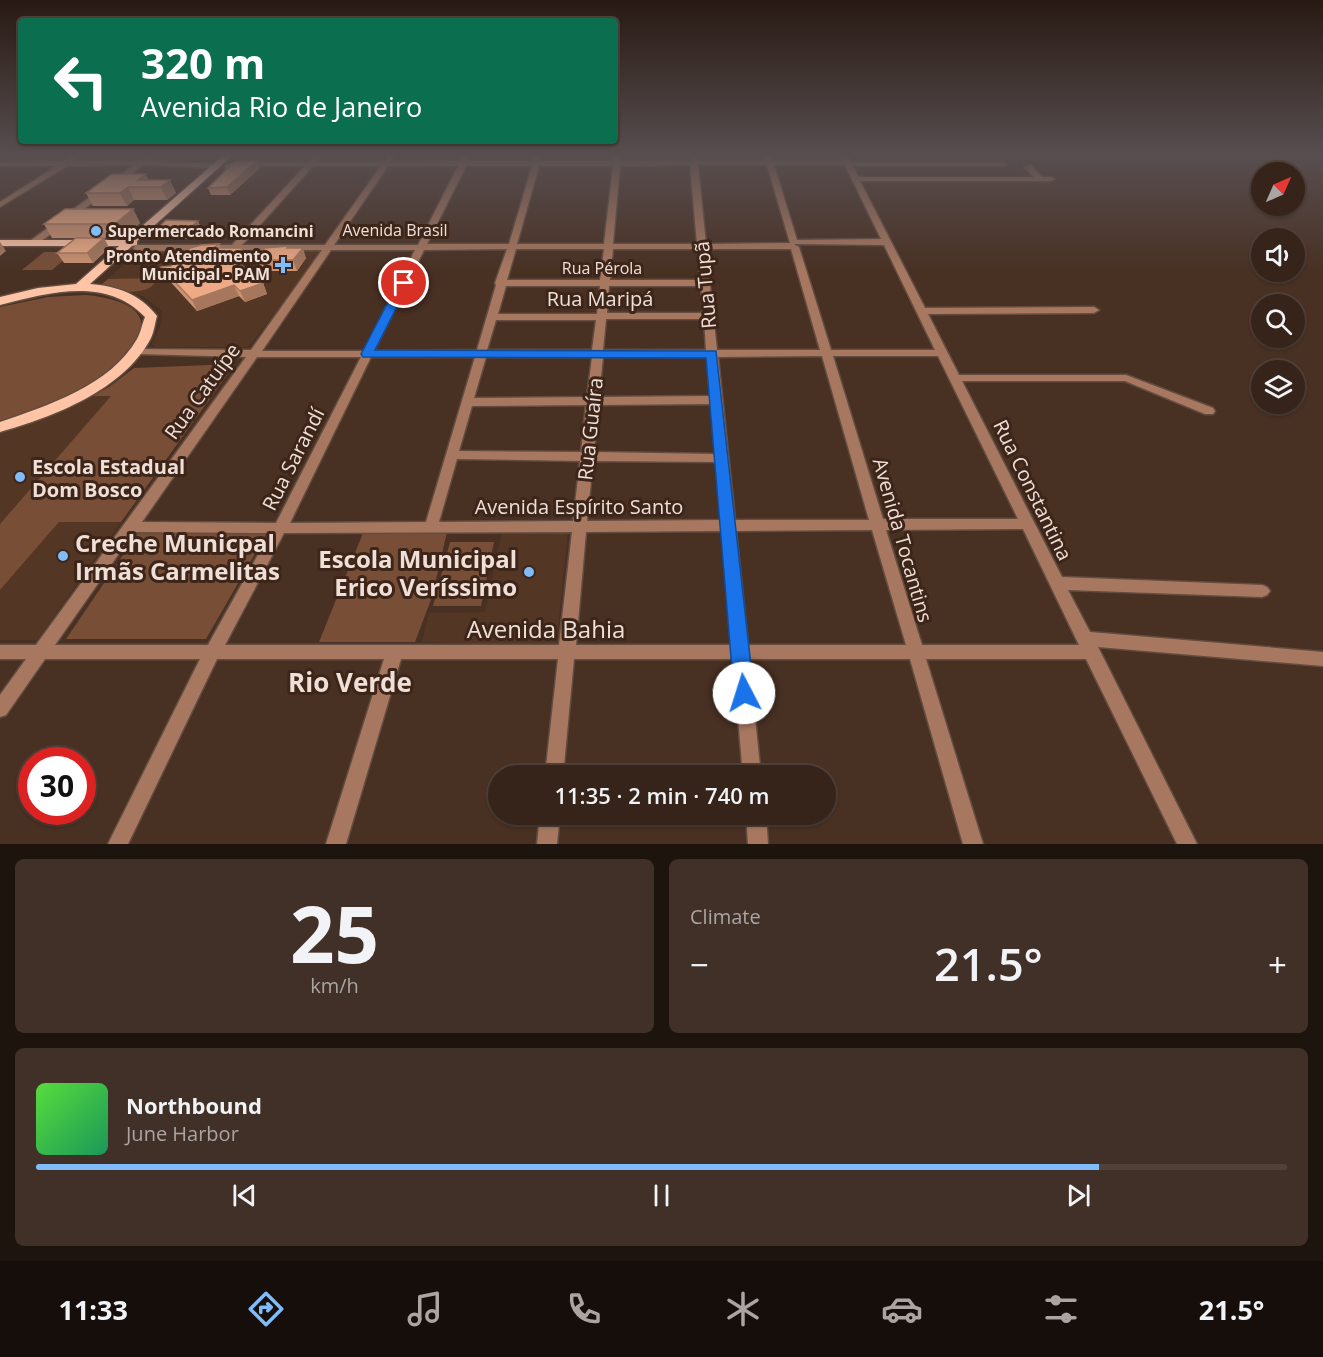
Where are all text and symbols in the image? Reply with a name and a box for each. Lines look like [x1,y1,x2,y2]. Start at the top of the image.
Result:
text: 320 m [141,34,265,91]
icon: left [42,42,120,120]
text: Avenida Rio de Janeiro [141,88,422,125]
north arrow [1251,162,1305,216]
map controls [1251,162,1305,414]
street label: Avenida Brasil [342,219,448,241]
place label: Supermercado Romancini [108,220,314,242]
marker: Supermercado Romancini [89,224,103,238]
button: sound [1251,228,1305,282]
street label: Rua Tupã [688,240,722,330]
place label: Pronto Atendimento Municipal - PAM [106,245,270,285]
marker: Pronto Atendimento Municipal - PAM [274,256,292,274]
pin [378,257,429,308]
street label: Rua Pérola [562,257,642,279]
icon: arrive [387,266,420,299]
street label: Rua Maripá [547,285,653,312]
button: search [1251,294,1305,348]
street label: Rua Catuípe [158,338,246,444]
button: layers [1251,360,1305,414]
street label: Rua Guaíra [571,376,609,482]
street label: Rua Sarandí [256,402,331,515]
street label: Rua Constantina [987,415,1079,565]
place label: Escola Estadual Dom Bosco [32,453,185,503]
street label: Avenida Tocantins [867,455,939,625]
marker: Escola Estadual Dom Bosco [13,470,27,484]
street label: Avenida Espírito Santo [475,493,683,520]
place label: Creche Municpal Irmãs Carmelitas [75,526,280,587]
place label: Escola Municipal Erico Veríssimo [318,542,517,603]
marker: Creche Municpal Irmãs Carmelitas [56,549,70,563]
marker: Escola Municipal Erico Veríssimo [522,565,536,579]
street label: Avenida Bahia [467,612,625,645]
position arrow [712,661,776,725]
district label: Rio Verde [288,664,412,700]
speed limit sign: 30 [18,747,96,825]
text: 11:35 · 2 min · 740 m [554,780,770,810]
text: 25 [290,880,379,986]
text: Climate [690,903,761,930]
text: 21.5° [934,933,1043,994]
text: − [690,942,709,987]
text: + [1268,942,1287,987]
text: km/h [310,972,359,999]
text: Northbound [126,1090,262,1120]
text: June Harbor [126,1120,239,1147]
icon: previous [228,1179,261,1212]
icon: pause [645,1179,678,1212]
icon: next [1062,1179,1095,1212]
icon: directions [245,1288,287,1330]
icon: music [404,1288,446,1330]
icon: phone [563,1288,605,1330]
icon: climate [722,1288,764,1330]
icon: car [881,1288,923,1330]
icon: filters [1040,1288,1082,1330]
text: 11:33 [58,1291,128,1328]
text: 21.5° [1199,1291,1264,1328]

